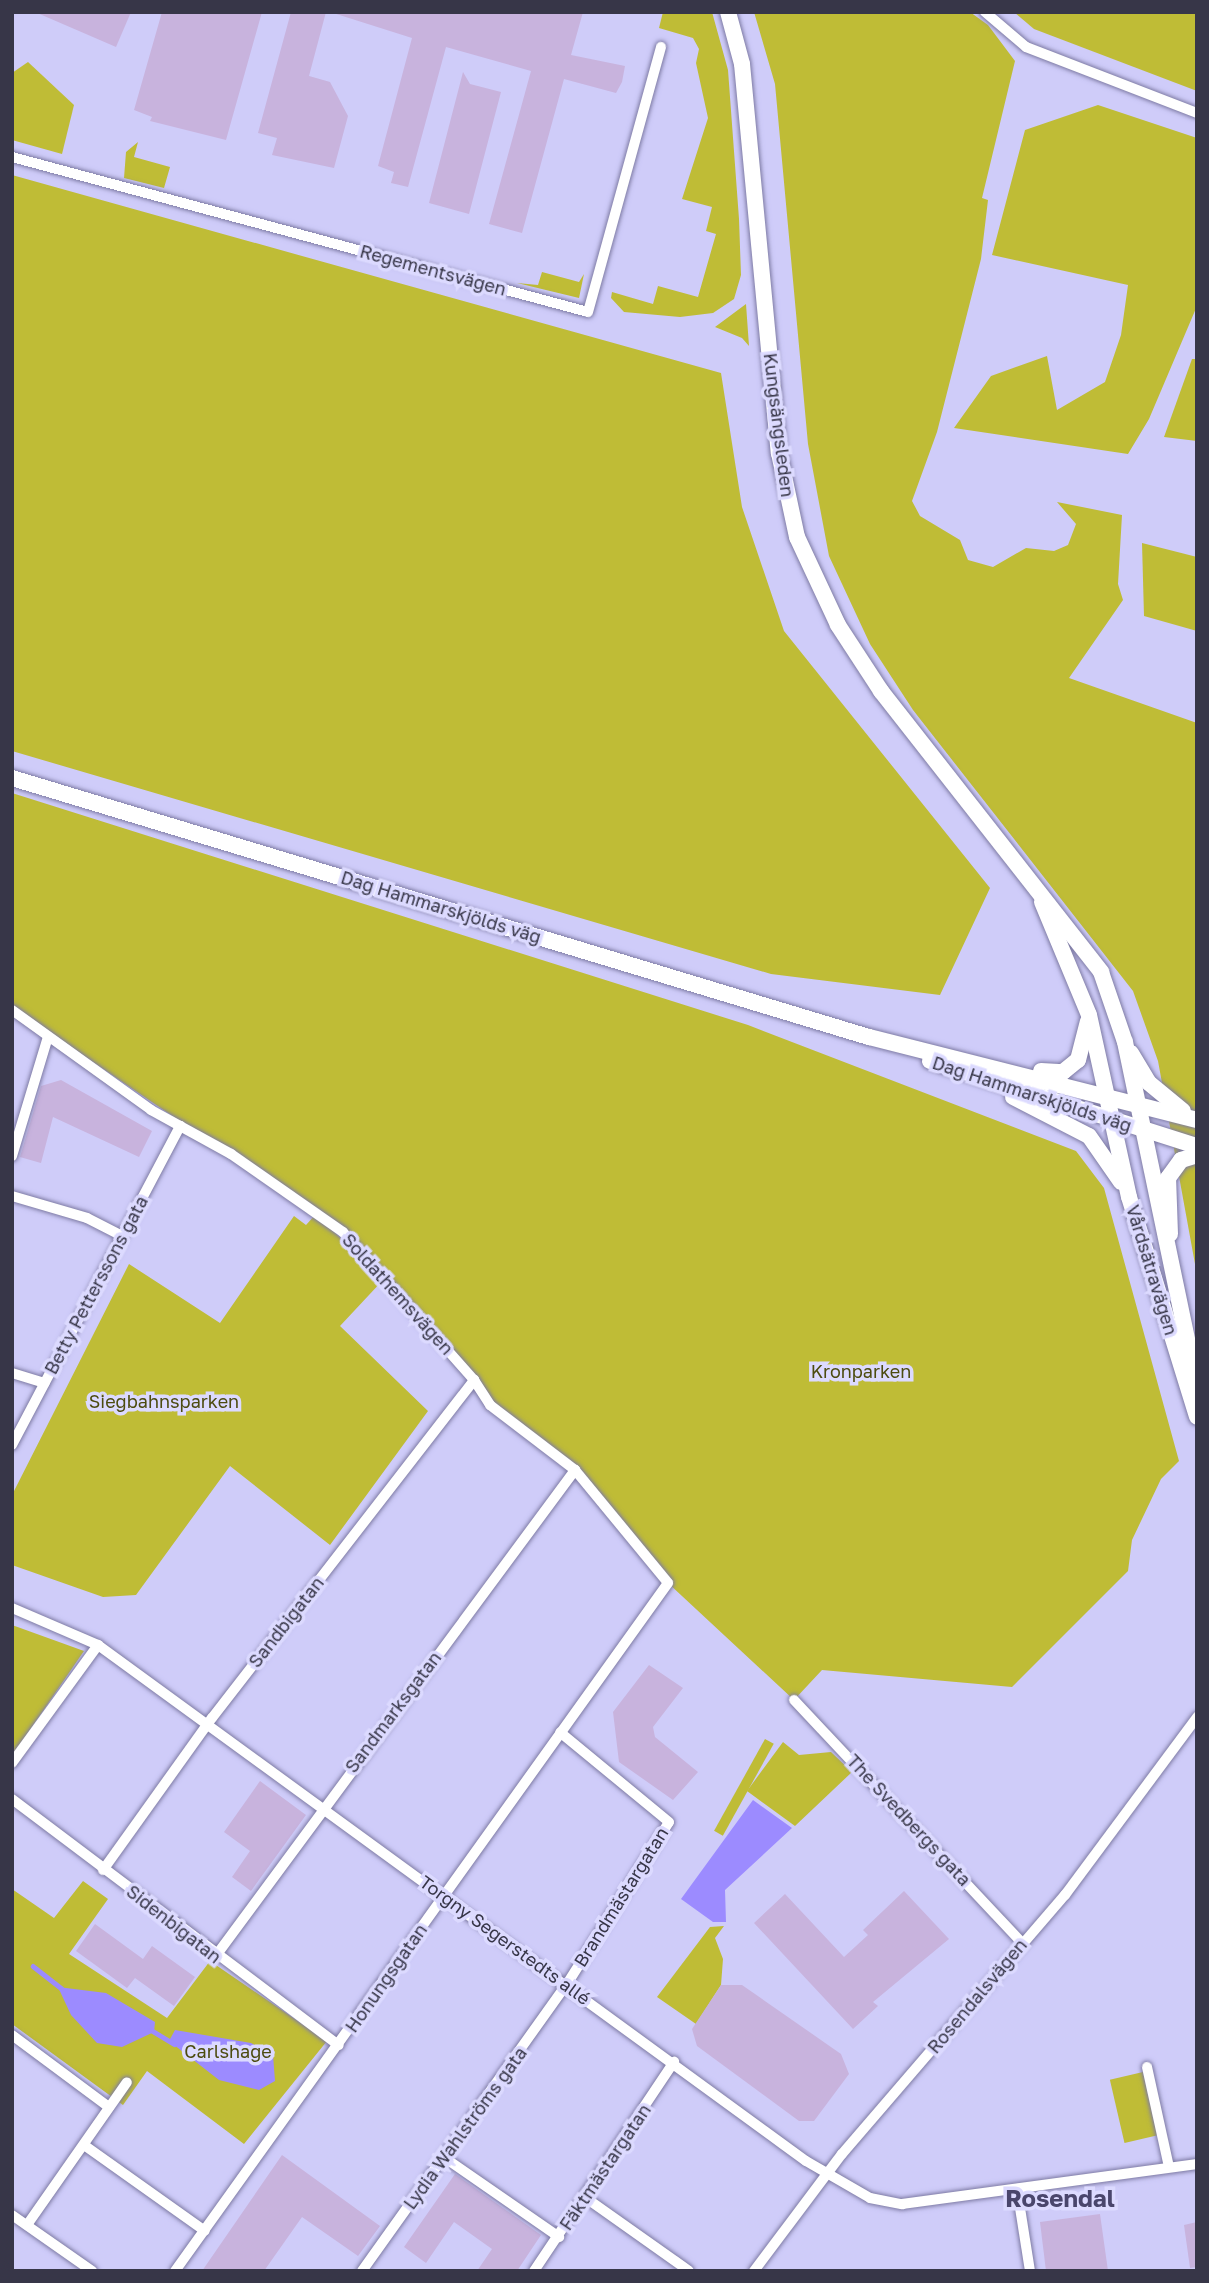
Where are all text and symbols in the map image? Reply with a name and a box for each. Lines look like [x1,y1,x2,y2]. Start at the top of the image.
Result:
street label: Regementsvägen [358,240,508,300]
street label: Kungsängsleden [759,352,799,498]
street label: Dag Hammarskjölds väg [338,866,544,948]
street label: Dag Hammarskjölds väg [930,1052,1134,1136]
street label: Betty Petterssons gata [40,1192,152,1378]
street label: Vårdsätravägen [1122,1202,1182,1338]
street label: Soldathemsvägen [338,1229,458,1359]
park label: Kronparken [811,1360,911,1382]
park label: Siegbahnsparken [89,1390,239,1412]
street label: Sandbigatan [244,1572,328,1672]
street label: Sandmarksgatan [340,1647,446,1777]
street label: The Svedbergs gata [843,1750,975,1890]
street label: Brandmästargatan [569,1823,673,1971]
street label: Torgny Segerstedts allé [416,1871,594,2009]
street label: Sidenbigatan [122,1880,226,1968]
street label: Honungsgatan [341,1920,431,2036]
street label: Rosendalsvägen [923,1934,1031,2058]
park label: Carlshage [184,2040,272,2062]
street label: Lydia Wahlströms gata [399,2043,531,2213]
street label: Fäktmästargatan [555,2100,655,2234]
district label: Rosendal [1005,2184,1115,2212]

